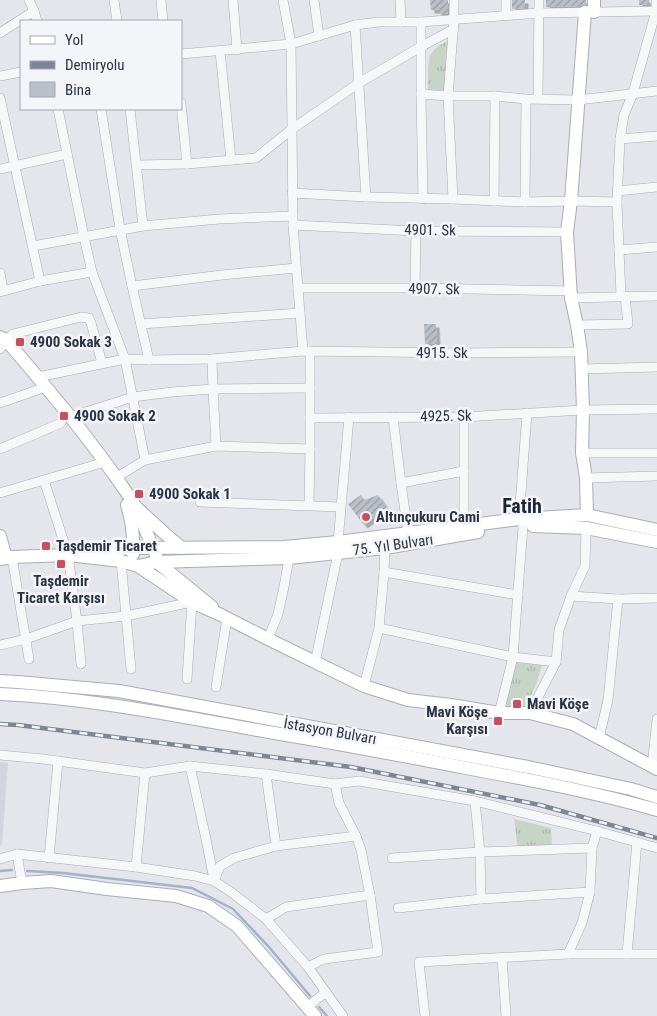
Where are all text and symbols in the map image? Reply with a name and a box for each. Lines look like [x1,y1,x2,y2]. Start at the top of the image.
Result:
legend [20,20,182,110]
text: Yol [65,31,83,49]
text: Demiryolu [65,56,124,74]
text: Bina [65,81,91,99]
street label: 4901. Sk [404,221,456,239]
street label: 4907. Sk [408,280,460,298]
place label: 4900 Sokak 3 [30,333,112,351]
marker: 4900 Sokak 3 [14,336,26,348]
street label: 4915. Sk [416,344,468,362]
place label: 4900 Sokak 2 [74,407,156,425]
street label: 4925. Sk [420,407,472,425]
marker: 4900 Sokak 2 [58,410,70,422]
place label: 4900 Sokak 1 [149,485,231,503]
marker: 4900 Sokak 1 [133,488,145,500]
district label: Fatih [502,494,542,518]
place label: Altınçukuru Cami [376,508,480,526]
marker: Altınçukuru Cami [360,511,372,523]
street label: 75. Yıl Bulvarı [352,530,434,560]
place label: Taşdemir Ticaret [56,537,157,555]
marker: Taşdemir Ticaret [40,540,52,552]
marker: Taşdemir Ticaret Karşısı [55,558,67,570]
place label: Taşdemir Ticaret Karşısı [17,572,105,607]
place label: Mavi Köşe [527,695,589,713]
marker: Mavi Köşe [511,698,523,710]
place label: Mavi Köşe Karşısı [426,703,488,738]
street label: İstasyon Bulvarı [282,714,378,748]
marker: Mavi Köşe Karşısı [492,715,504,727]

